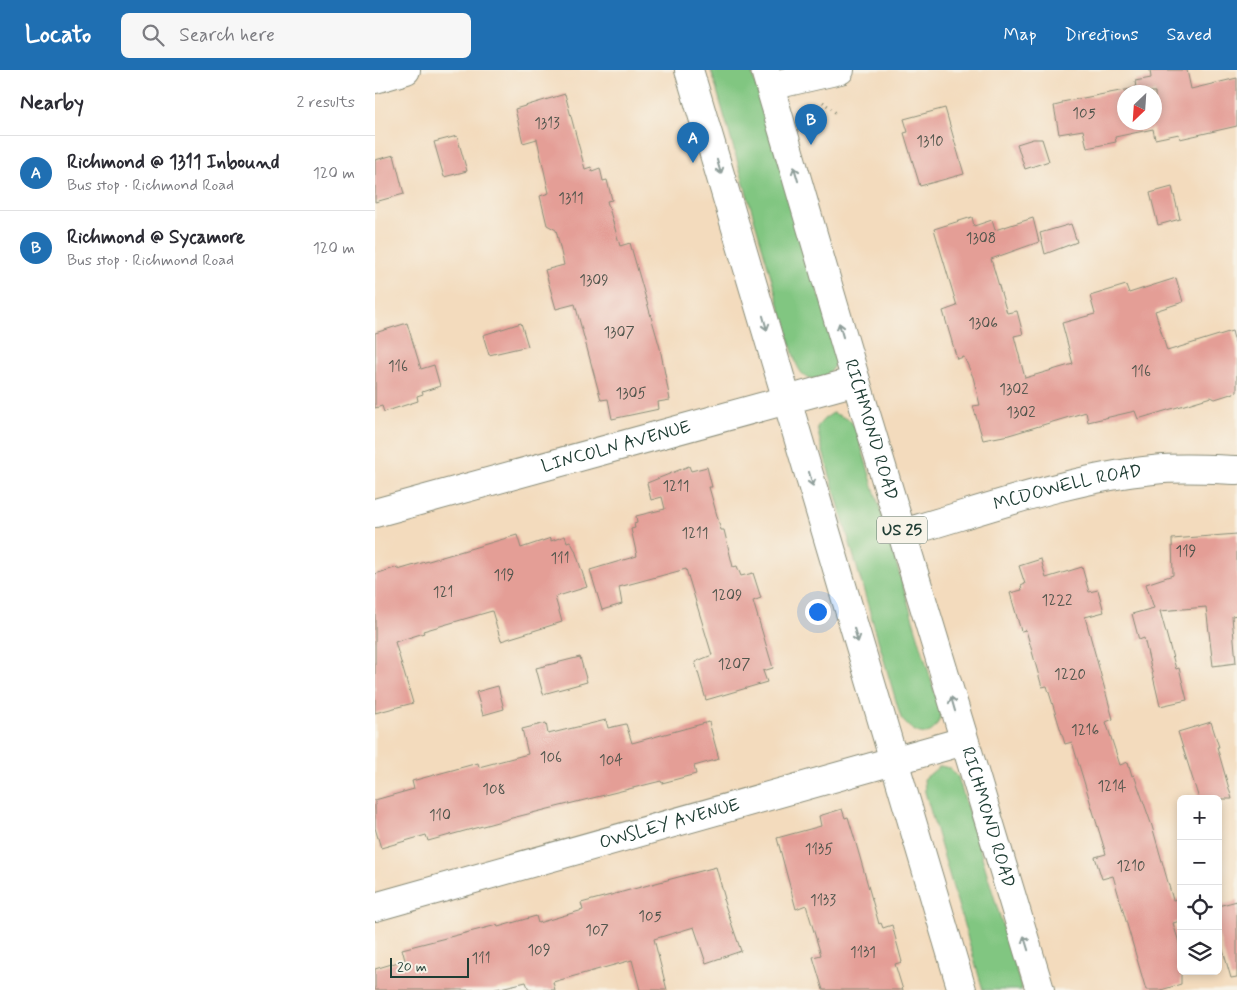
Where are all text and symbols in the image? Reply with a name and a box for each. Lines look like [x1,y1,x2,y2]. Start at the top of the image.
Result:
search box [121,13,471,58]
text: Locato [25,20,91,51]
icon: search [139,21,167,49]
text: Search here [179,23,275,48]
text: Map [1004,23,1037,47]
text: Directions [1065,23,1139,47]
text: Saved [1167,23,1212,47]
north arrow [1117,85,1162,130]
text: Nearby [20,89,84,117]
text: 2 results [297,92,355,113]
pin: B [795,104,827,145]
house number: 105 [1072,104,1096,124]
house number: 1313 [534,114,560,134]
pin: A [677,122,709,163]
house number: 1310 [916,132,944,152]
text: Richmond @ 1311 Inbound [67,150,280,175]
one-way arrow [714,158,724,174]
text: A [31,163,41,184]
text: 120 m [313,163,355,184]
one-way arrow [791,167,801,183]
text: Bus stop · Richmond Road [67,175,234,196]
house number: 1311 [558,189,584,209]
text: Richmond @ Sycamore [67,225,245,250]
house number: 1308 [966,229,996,249]
text: B [31,238,41,259]
text: 120 m [313,238,355,259]
text: Bus stop · Richmond Road [67,250,234,271]
house number: 1309 [579,271,609,291]
one-way arrow [760,314,770,330]
house number: 1306 [968,314,998,334]
house number: 1307 [603,323,635,343]
one-way arrow [836,323,846,339]
street label: RICHMOND ROAD [838,356,903,503]
house number: 116 [388,357,408,377]
house number: 116 [1131,362,1151,382]
house number: 1302 [999,380,1029,400]
house number: 1305 [615,384,647,404]
house number: 1302 [1006,403,1036,423]
street label: LINCOLN AVENUE [539,415,693,479]
street label: MCDOWELL ROAD [991,459,1143,517]
one-way arrow [806,470,816,486]
house number: 1211 [662,477,690,497]
road number: US 25 [877,516,927,544]
house number: 1211 [681,524,709,544]
house number: 119 [1175,542,1197,562]
house number: 111 [551,549,570,569]
house number: 119 [493,566,515,586]
house number: 121 [433,583,453,603]
house number: 1209 [711,586,743,606]
house number: 1222 [1042,591,1072,611]
your location [805,599,831,625]
one-way arrow [852,626,862,642]
house number: 1207 [718,655,750,675]
house number: 1220 [1054,665,1086,685]
one-way arrow [948,697,958,713]
house number: 1216 [1071,721,1099,741]
street label: RICHMOND ROAD [955,744,1020,891]
house number: 106 [540,748,562,768]
house number: 104 [599,751,623,771]
house number: 1214 [1097,777,1127,797]
house number: 108 [482,780,506,800]
street label: OWSLEY AVENUE [597,793,743,855]
map controls [1177,795,1222,975]
button: + [1177,795,1222,840]
house number: 110 [429,806,451,826]
house number: 1135 [805,840,833,860]
button: − [1177,840,1222,885]
house number: 1210 [1117,857,1145,877]
button: locate [1177,885,1222,930]
house number: 1133 [810,891,836,911]
house number: 105 [638,907,662,927]
house number: 107 [585,921,609,941]
button: layers [1177,930,1222,975]
one-way arrow [1020,936,1030,952]
house number: 109 [527,941,551,961]
house number: 1131 [850,943,876,963]
house number: 111 [472,949,491,969]
scale bar [390,955,469,978]
text: 20 m [397,958,427,976]

